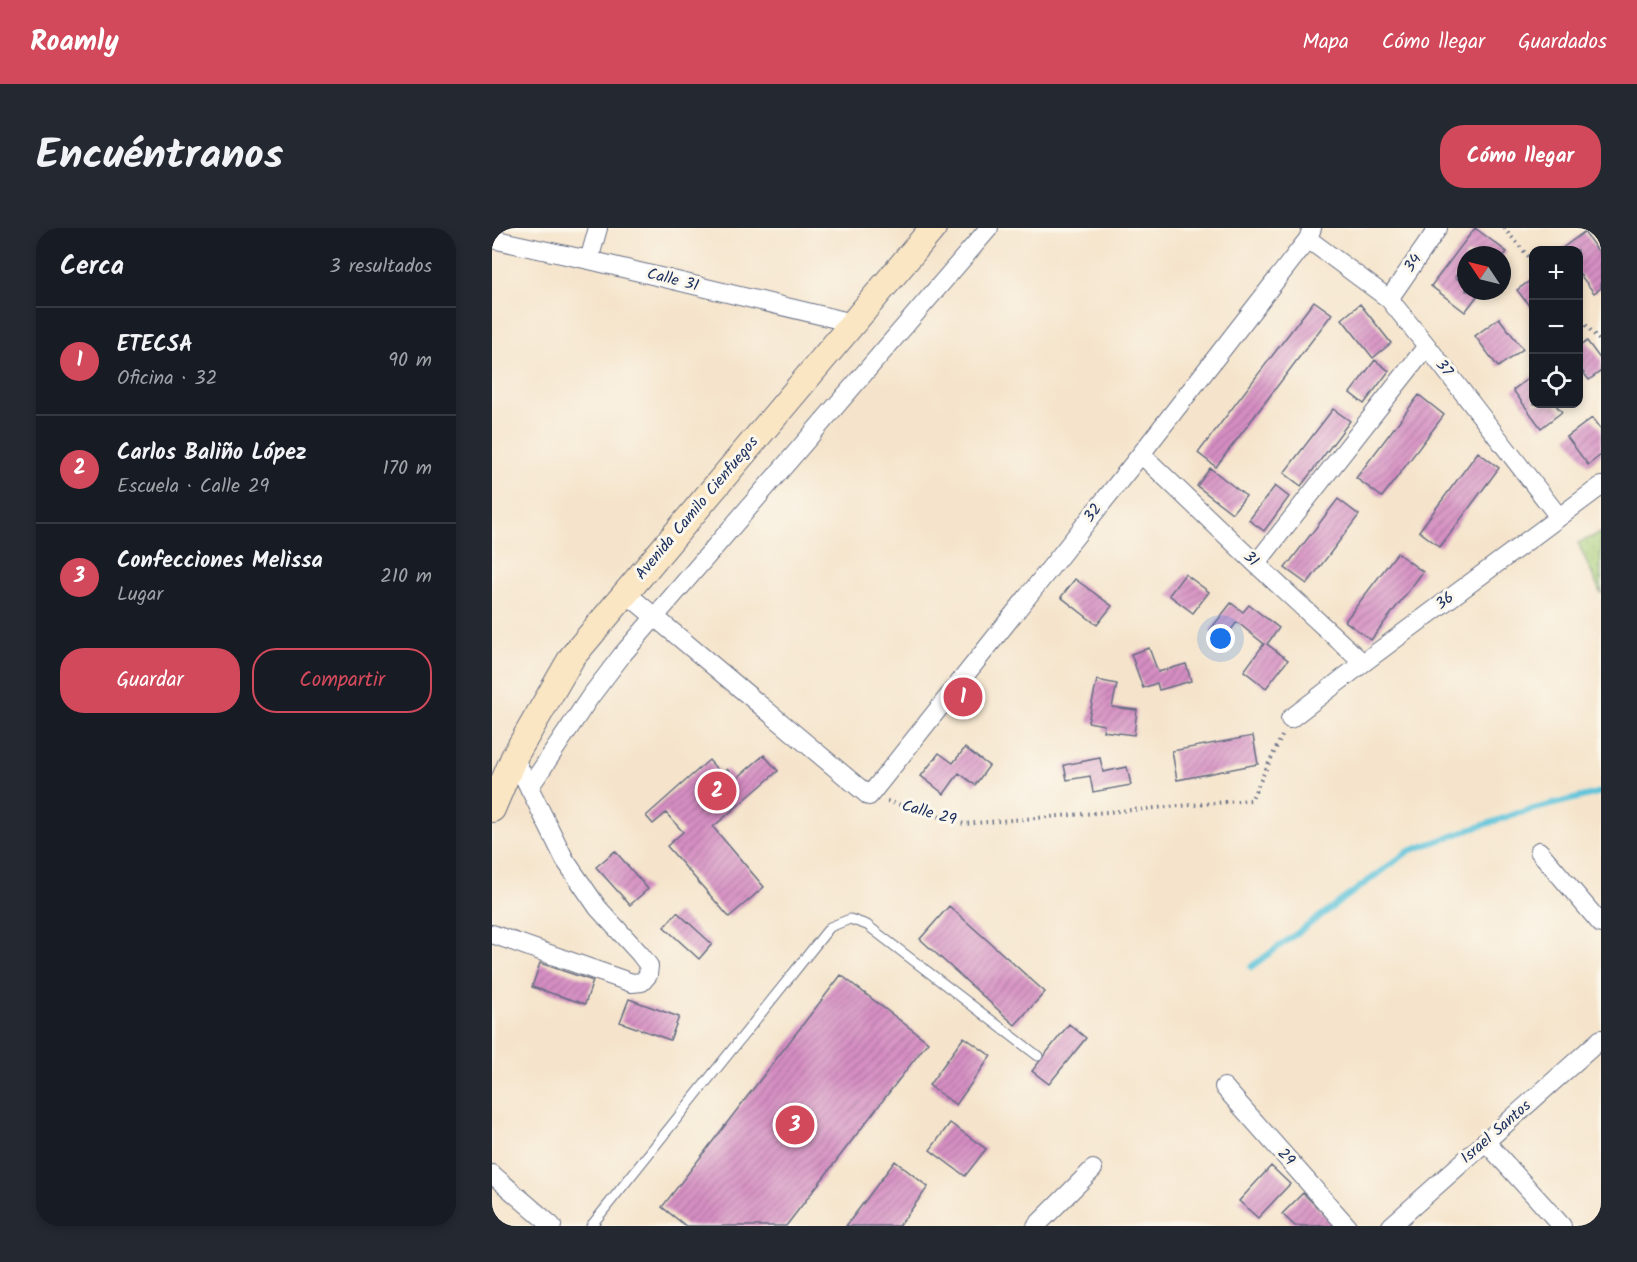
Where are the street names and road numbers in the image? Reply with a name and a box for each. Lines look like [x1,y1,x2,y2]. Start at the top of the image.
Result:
street label: 34 [1398,248,1428,278]
street label: Calle 31 [644,261,702,299]
street label: 37 [1429,354,1459,383]
street label: Avenida Camilo Cienfuegos [629,431,765,585]
street label: 32 [1077,498,1109,528]
street label: 31 [1237,545,1265,573]
street label: 36 [1430,586,1460,616]
street label: Calle 29 [899,793,959,833]
street label: Israel Santos [1455,1094,1537,1170]
street label: 29 [1271,1142,1301,1172]

